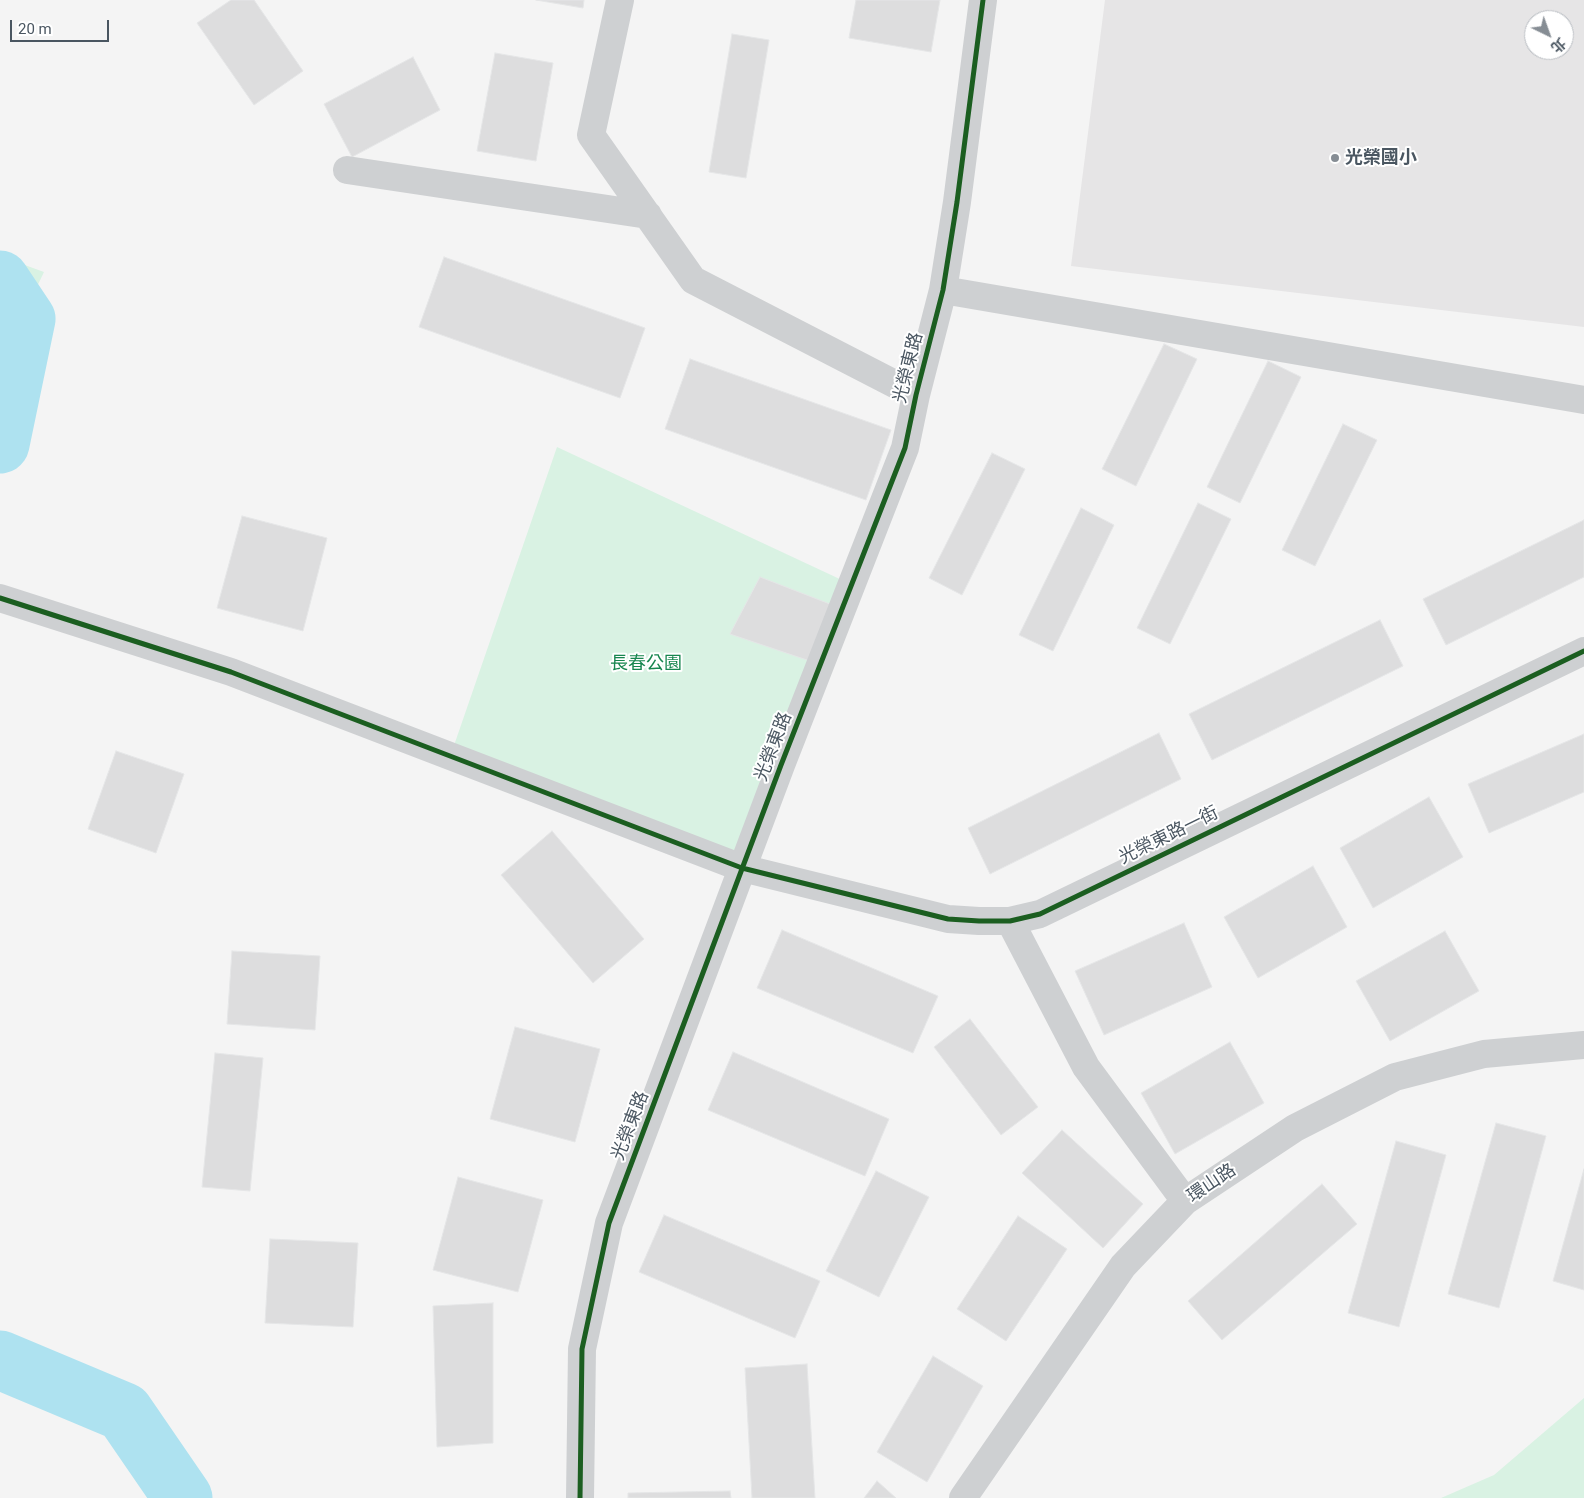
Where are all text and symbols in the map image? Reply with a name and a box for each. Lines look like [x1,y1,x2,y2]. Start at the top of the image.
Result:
scale bar [12,10,111,42]
north arrow [1524,10,1574,60]
text: 20 m [18,20,52,38]
text: 北 [1548,35,1569,56]
place label: 光榮國小 [1345,147,1417,169]
marker: 光榮國小 [1329,152,1341,164]
street label: 光榮東路 [890,330,928,406]
park label: 長春公園 [610,653,682,675]
street label: 光榮東路 [751,710,797,784]
street label: 光榮東路一街 [1116,803,1222,869]
street label: 光榮東路 [608,1089,654,1163]
street label: 環山路 [1184,1160,1240,1208]

